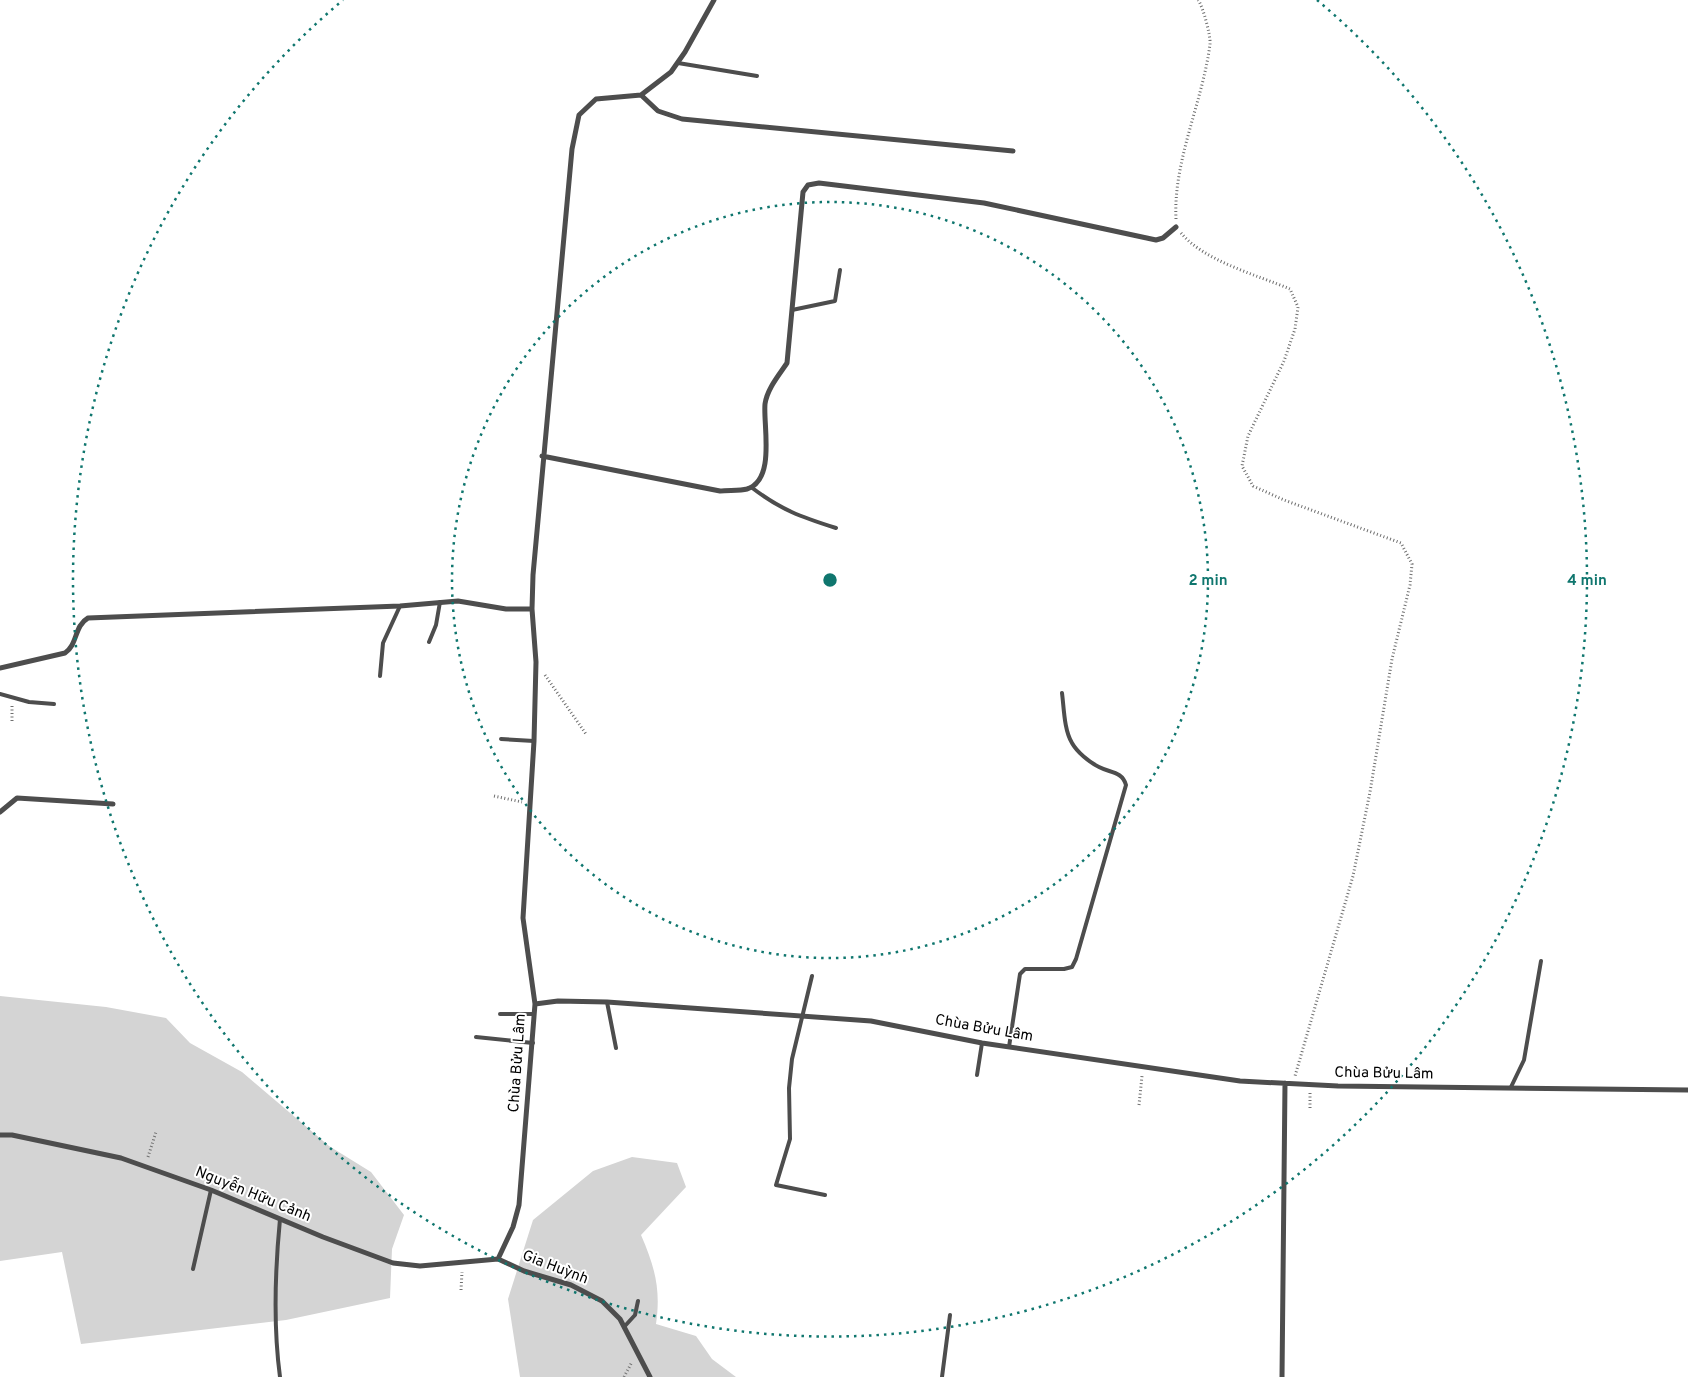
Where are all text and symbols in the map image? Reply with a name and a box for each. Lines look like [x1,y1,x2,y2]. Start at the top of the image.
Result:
centre of rings [821,571,839,589]
text: 2 min [1188,572,1228,591]
text: 4 min [1567,572,1607,591]
street label: Chùa Bửu Lâm [934,1011,1034,1047]
street label: Chùa Bửu Lâm [505,1013,531,1113]
street label: Chùa Bửu Lâm [1334,1064,1434,1084]
street label: Nguyễn Hữu Cảnh [192,1161,315,1227]
street label: Gia Huỳnh [519,1247,591,1289]

